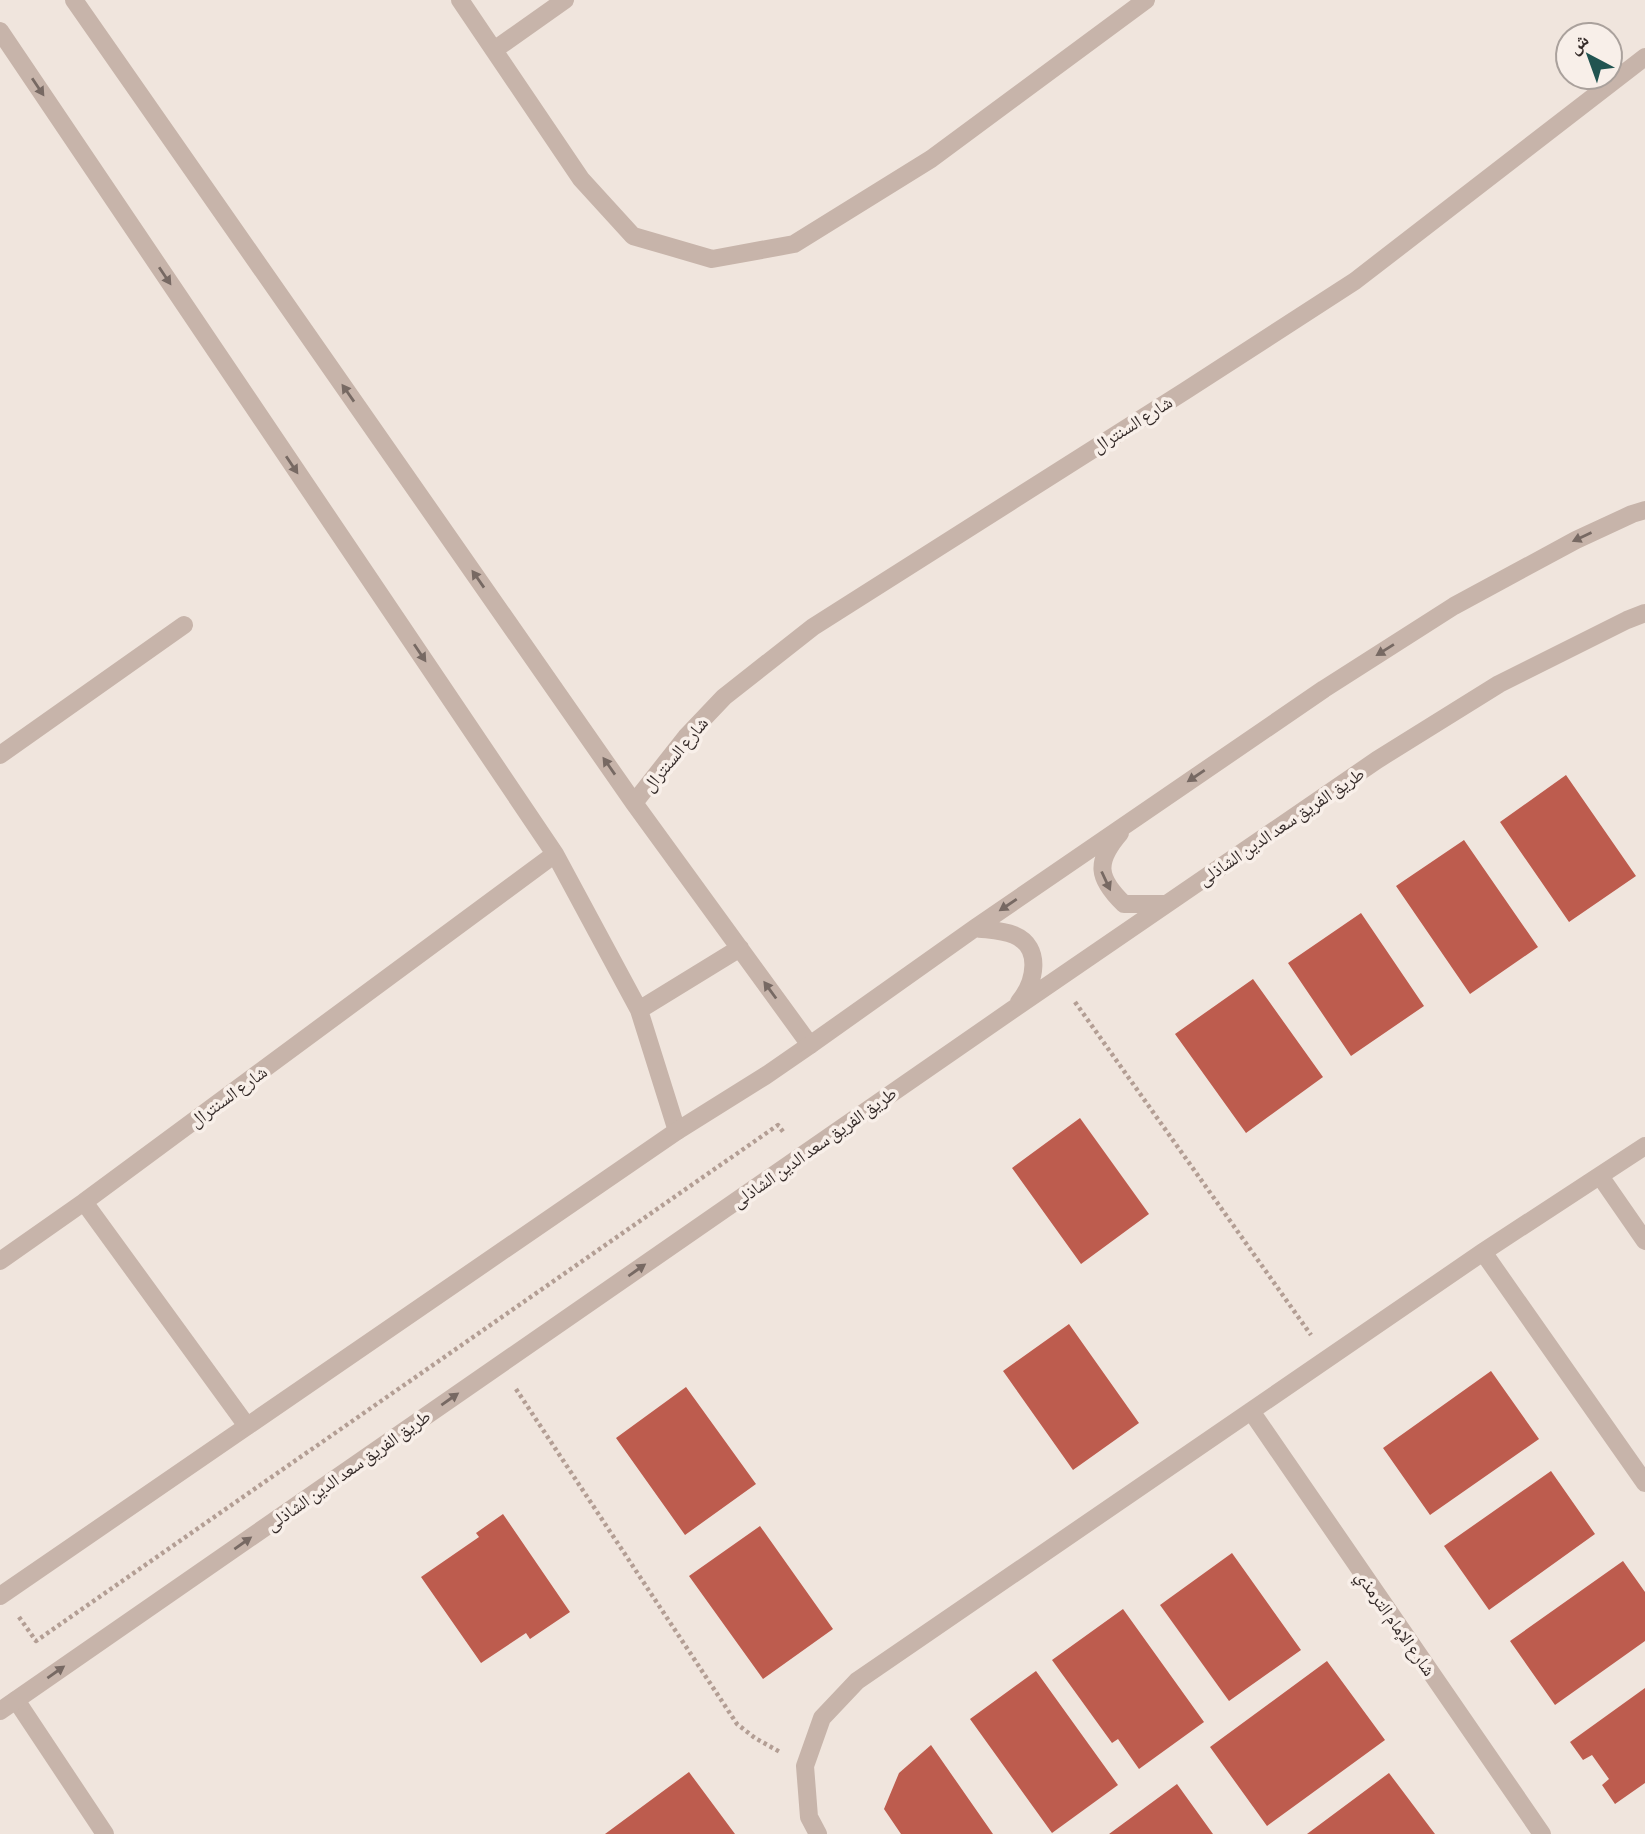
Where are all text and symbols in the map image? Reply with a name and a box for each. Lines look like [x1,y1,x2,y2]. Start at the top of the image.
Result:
north arrow [1554,21,1624,91]
text: ش [1563,28,1593,59]
one-way arrow [31,78,45,96]
one-way arrow [158,267,172,285]
one-way arrow [341,384,355,402]
street label: شارع السنترال [1088,391,1177,458]
one-way arrow [286,455,299,474]
one-way arrow [1572,532,1593,543]
one-way arrow [471,570,485,588]
one-way arrow [413,643,426,663]
one-way arrow [1376,643,1395,656]
street label: شارع السنترال [638,712,713,796]
one-way arrow [602,757,616,775]
street label: طريق الفريق سعد الدين الشاذلى [1194,762,1369,890]
one-way arrow [1187,769,1205,783]
one-way arrow [1100,871,1112,891]
one-way arrow [999,898,1018,911]
one-way arrow [763,981,777,999]
street label: شارع السنترال [185,1061,271,1132]
street label: طريق الفريق سعد الدين الشاذلى [728,1082,901,1213]
one-way arrow [628,1263,646,1277]
one-way arrow [441,1392,459,1406]
street label: طريق الفريق سعد الدين الشاذلى [262,1405,435,1536]
one-way arrow [234,1536,252,1550]
street label: شارع الإمام الترمذي [1348,1566,1440,1682]
one-way arrow [47,1665,65,1679]

